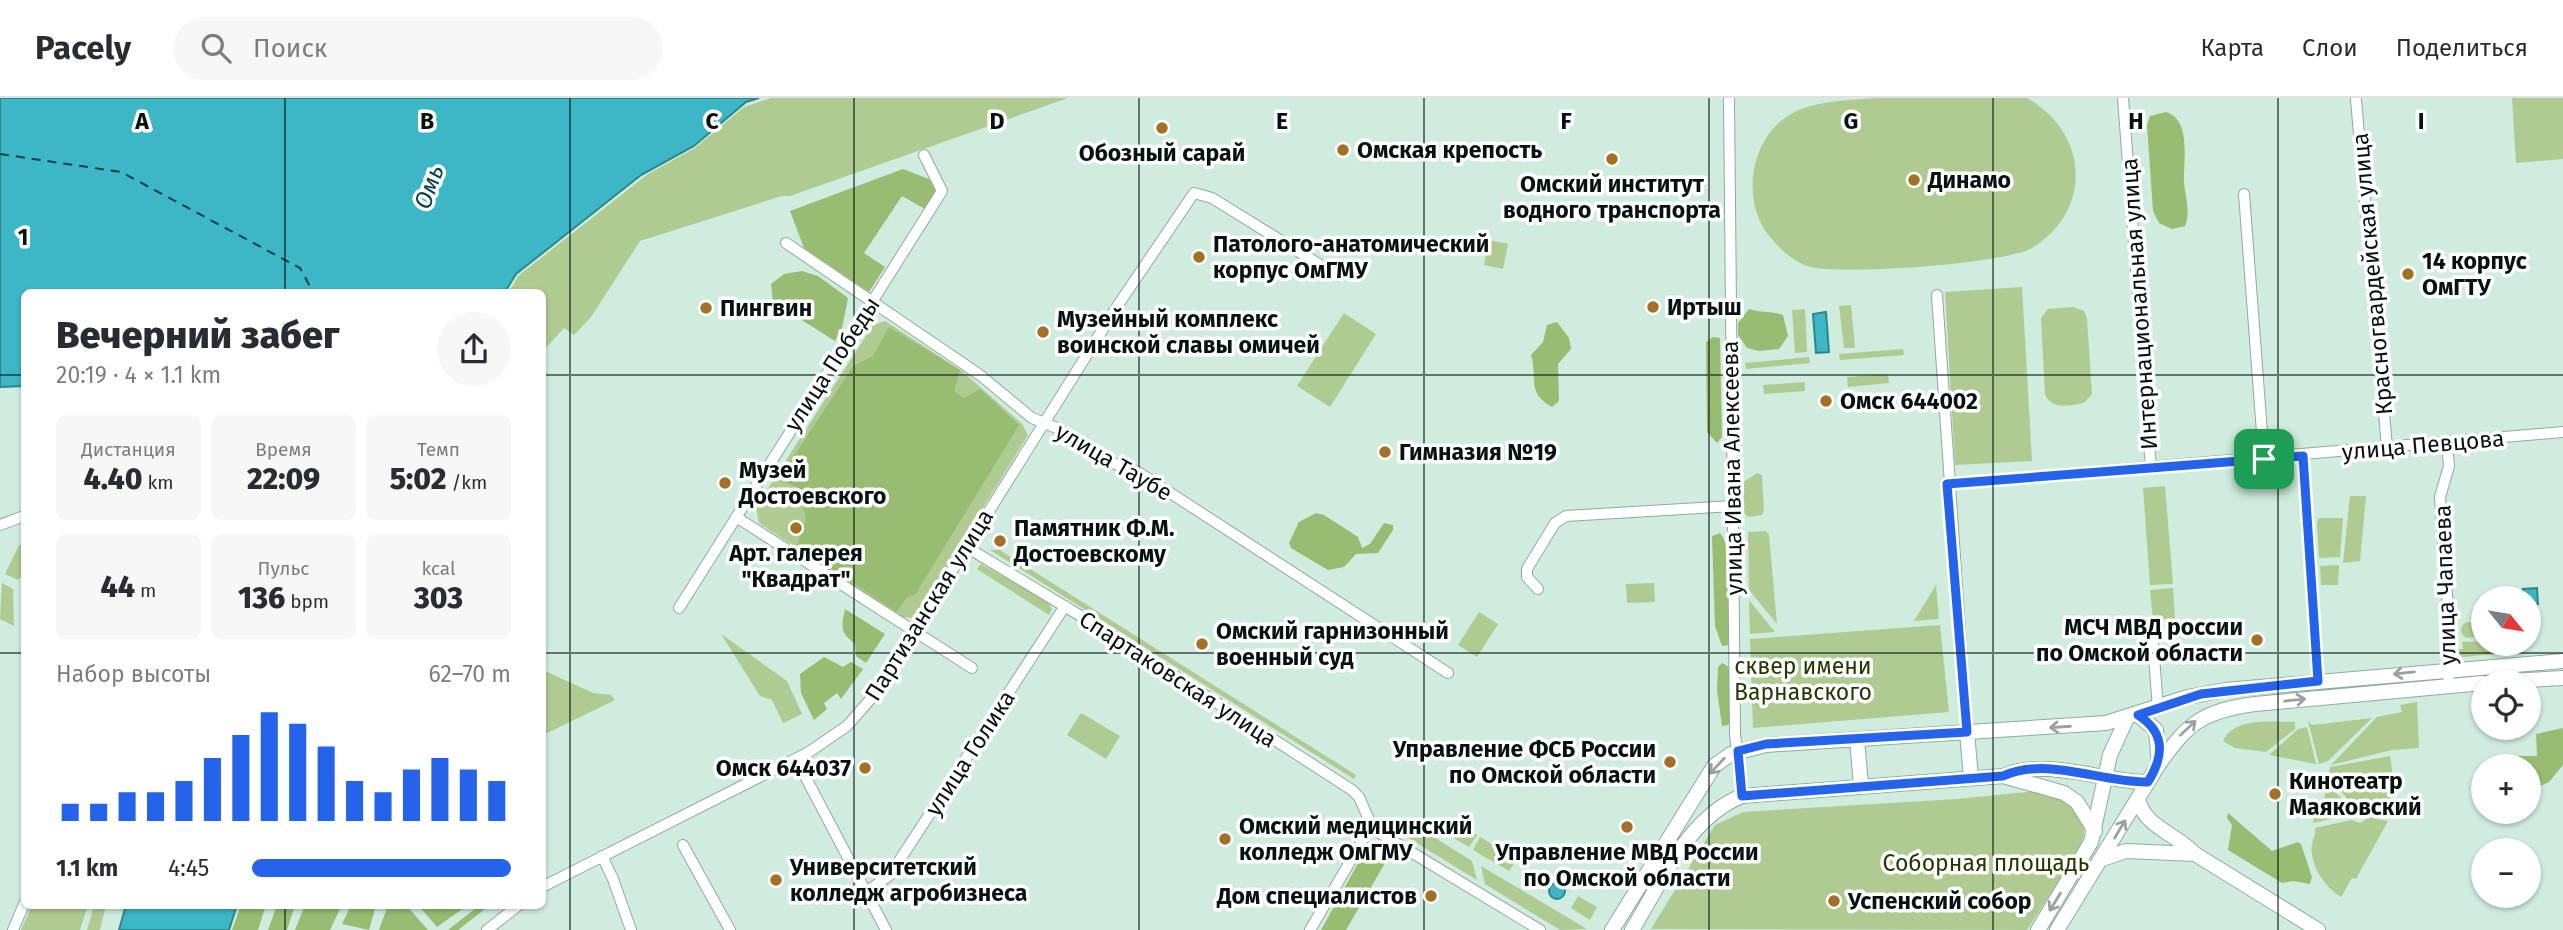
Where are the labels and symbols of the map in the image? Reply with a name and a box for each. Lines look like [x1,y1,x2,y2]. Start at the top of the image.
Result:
text: A [134,107,149,135]
text: B [420,107,434,135]
text: C [705,107,719,135]
text: D [990,107,1005,135]
text: E [1276,107,1288,135]
text: F [1560,107,1572,135]
text: G [1844,107,1858,135]
text: H [2128,107,2144,135]
text: I [2418,107,2424,135]
marker: Обозный сарай [1154,120,1170,136]
street label: Красногвардейская улица [2346,132,2398,416]
place label: Омская крепость [1357,136,1542,164]
place label: Обозный сарай [1079,139,1245,167]
marker: Омская крепость [1335,142,1351,158]
marker: Омский институт водного транспорта [1604,151,1620,167]
street label: Интернациональная улица [2115,157,2163,451]
water label: Омь [408,161,450,213]
place label: Динамо [1927,166,2011,194]
place label: Омский институт водного транспорта [1503,170,1721,224]
marker: Динамо [1906,172,1922,188]
text: 1 [18,223,28,251]
place label: Патолого-анатомический корпус ОмГМУ [1213,230,1489,284]
place label: 14 корпус ОмГТУ [2422,247,2527,301]
marker: Патолого-анатомический корпус ОмГМУ [1191,249,1207,265]
marker: 14 корпус ОмГТУ [2400,266,2416,282]
street label: улица Победы [778,292,886,436]
place label: Иртыш [1667,293,1742,321]
place label: Пингвин [720,294,812,322]
marker: Иртыш [1645,299,1661,315]
marker: Пингвин [698,300,714,316]
place label: Музейный комплекс воинской славы омичей [1057,305,1320,359]
marker: Музейный комплекс воинской славы омичей [1035,324,1051,340]
street label: улица Ивана Алексеева [1716,340,1748,596]
place label: Омск 644002 [1840,387,1978,415]
marker: Омск 644002 [1818,393,1834,409]
street label: улица Таубе [1051,417,1177,507]
street label: улица Певцова [2341,424,2505,466]
pin [2234,429,2294,489]
place label: Гимназия №19 [1399,438,1557,466]
marker: Гимназия №19 [1377,444,1393,460]
place label: Музей Достоевского [738,456,887,510]
marker: Музей Достоевского [717,475,733,491]
street label: Партизанская улица [859,504,999,706]
street label: улица Чапаева [2428,504,2462,666]
place label: Памятник Ф.М. Достоевскому [1013,514,1174,568]
marker: Арт. галерея "Квадрат" [788,520,804,536]
marker: Памятник Ф.М. Достоевскому [992,533,1008,549]
place label: Арт. галерея "Квадрат" [728,539,863,593]
north arrow [2471,586,2541,656]
street label: Спартаковская улица [1074,605,1282,753]
place label: МСЧ МВД россии по Омской области [2036,613,2243,667]
place label: Омский гарнизонный военный суд [1216,617,1449,671]
marker: МСЧ МВД россии по Омской области [2249,632,2265,648]
marker: Омский гарнизонный военный суд [1194,636,1210,652]
park label: сквер имени Варнавского [1734,652,1872,706]
one-way arrow [2394,666,2416,679]
street label: улица Голика [919,685,1021,821]
one-way arrow [2284,694,2306,707]
one-way arrow [2179,720,2196,737]
one-way arrow [2049,721,2072,734]
place label: Управление ФСБ России по Омской области [1392,735,1656,789]
place label: Омск 644037 [716,754,851,782]
marker: Управление ФСБ России по Омской области [1662,754,1678,770]
one-way arrow [1708,757,1725,774]
marker: Омск 644037 [857,760,873,776]
place label: Кинотеатр Маяковский [2289,767,2422,821]
marker: Кинотеатр Маяковский [2267,786,2283,802]
place label: Омский медицинский колледж ОмГМУ [1239,812,1472,866]
marker: Управление МВД России по Омской области [1619,819,1635,835]
one-way arrow [2113,820,2127,840]
marker: Омский медицинский колледж ОмГМУ [1217,831,1233,847]
place label: Управление МВД России по Омской области [1494,838,1759,892]
park label: Соборная площадь [1883,849,2090,877]
place label: Университетский колледж агробизнеса [789,853,1027,907]
marker: Университетский колледж агробизнеса [768,872,784,888]
place label: Дом специалистов [1216,882,1417,910]
place label: Успенский собор [1847,887,2032,915]
marker: Дом специалистов [1423,888,1439,904]
one-way arrow [2048,892,2062,912]
marker: Успенский собор [1826,893,1842,909]

